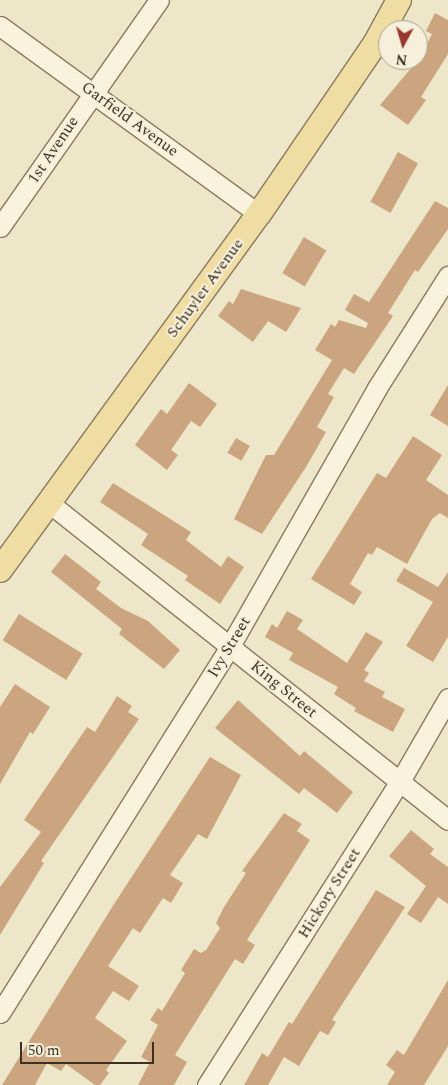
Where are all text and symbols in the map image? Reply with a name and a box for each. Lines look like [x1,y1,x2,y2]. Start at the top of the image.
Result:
north arrow [378,20,428,70]
text: N [395,48,408,70]
street label: Garfield Avenue [78,77,182,161]
street label: 1st Avenue [23,113,83,187]
street label: Schuyler Avenue [163,235,247,341]
street label: Ivy Street [203,613,255,681]
street label: King Street [247,656,321,722]
street label: Hickory Street [294,844,364,942]
scale bar [22,1032,156,1064]
text: 50 m [28,1039,60,1062]

